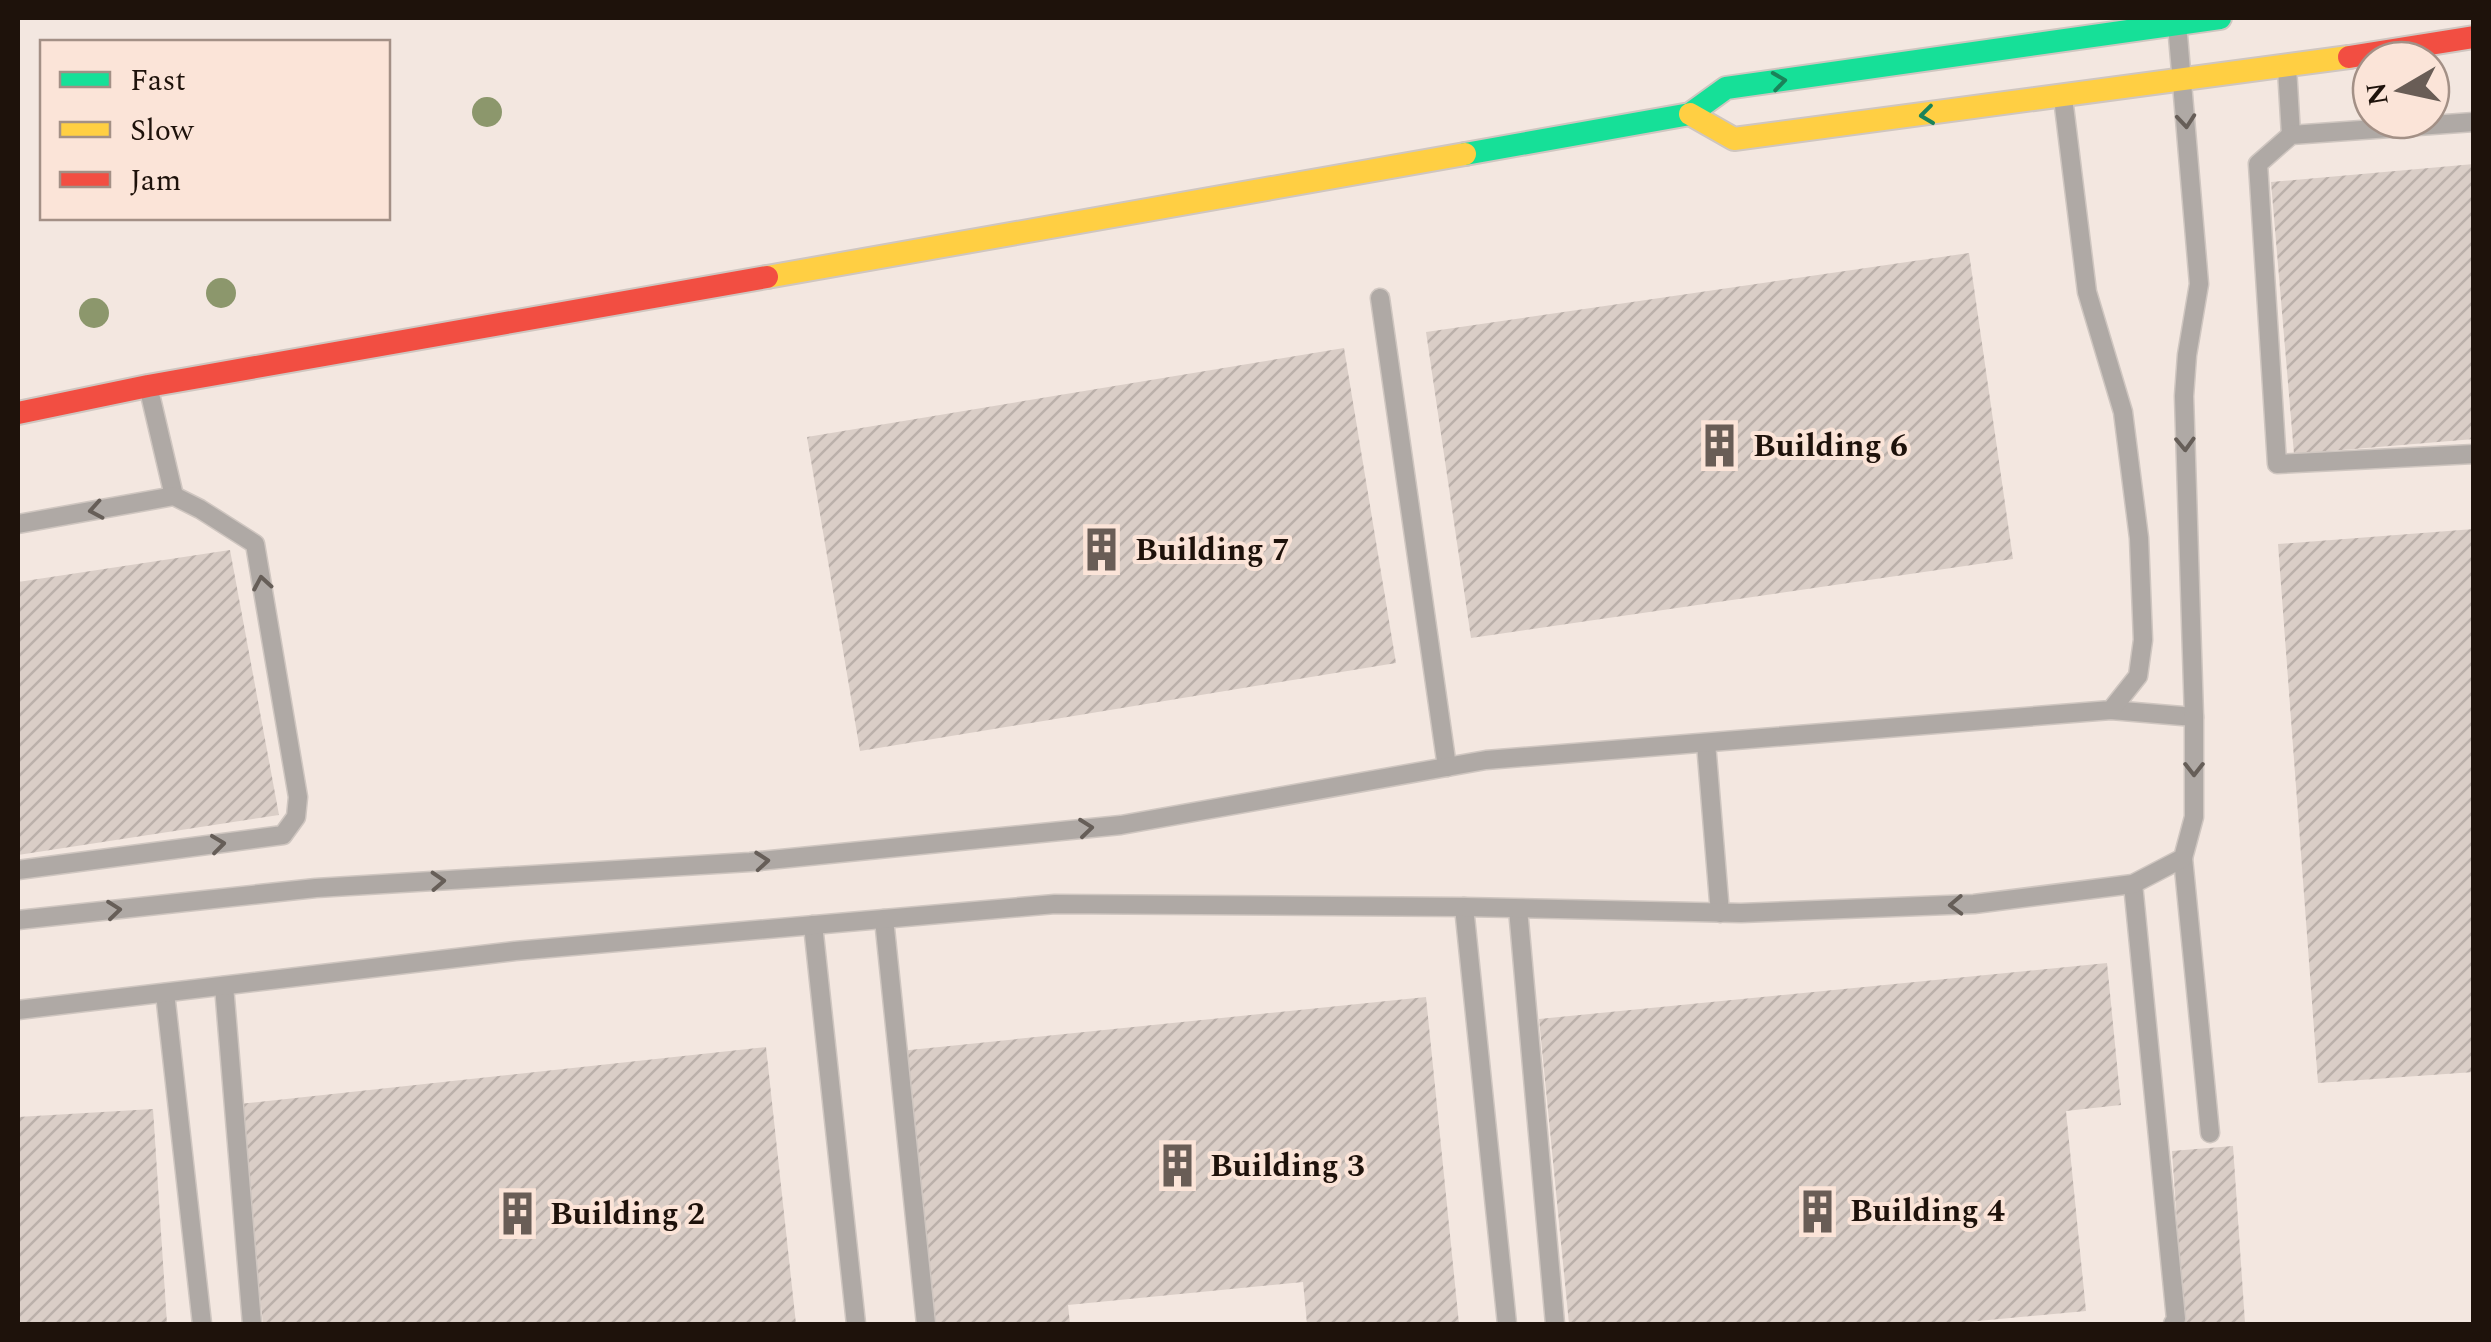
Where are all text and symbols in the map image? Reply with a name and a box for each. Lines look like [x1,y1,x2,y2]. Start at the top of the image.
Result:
legend [40,40,390,220]
north arrow [2351,40,2451,140]
text: Fast [130,58,186,104]
one-way arrow [1770,71,1787,92]
text: N [2355,79,2401,108]
one-way arrow [1918,104,1934,125]
text: Slow [130,108,195,154]
one-way arrow [2174,113,2196,129]
text: Jam [130,158,181,204]
building icon: Building 6 [1696,422,1744,470]
place label: Building 6 [1753,422,1908,471]
one-way arrow [2175,437,2196,453]
one-way arrow [88,499,104,520]
building icon: Building 7 [1078,526,1126,574]
place label: Building 7 [1135,526,1290,575]
one-way arrow [252,575,273,591]
one-way arrow [2183,762,2205,777]
one-way arrow [1078,818,1094,839]
one-way arrow [211,834,227,855]
one-way arrow [755,851,771,872]
one-way arrow [431,871,447,892]
one-way arrow [1948,894,1964,915]
one-way arrow [107,900,123,921]
building icon: Building 3 [1153,1142,1201,1190]
place label: Building 3 [1210,1142,1365,1191]
building icon: Building 4 [1793,1187,1841,1235]
place label: Building 4 [1850,1187,2005,1236]
building icon: Building 2 [493,1190,541,1238]
place label: Building 2 [550,1190,705,1239]

